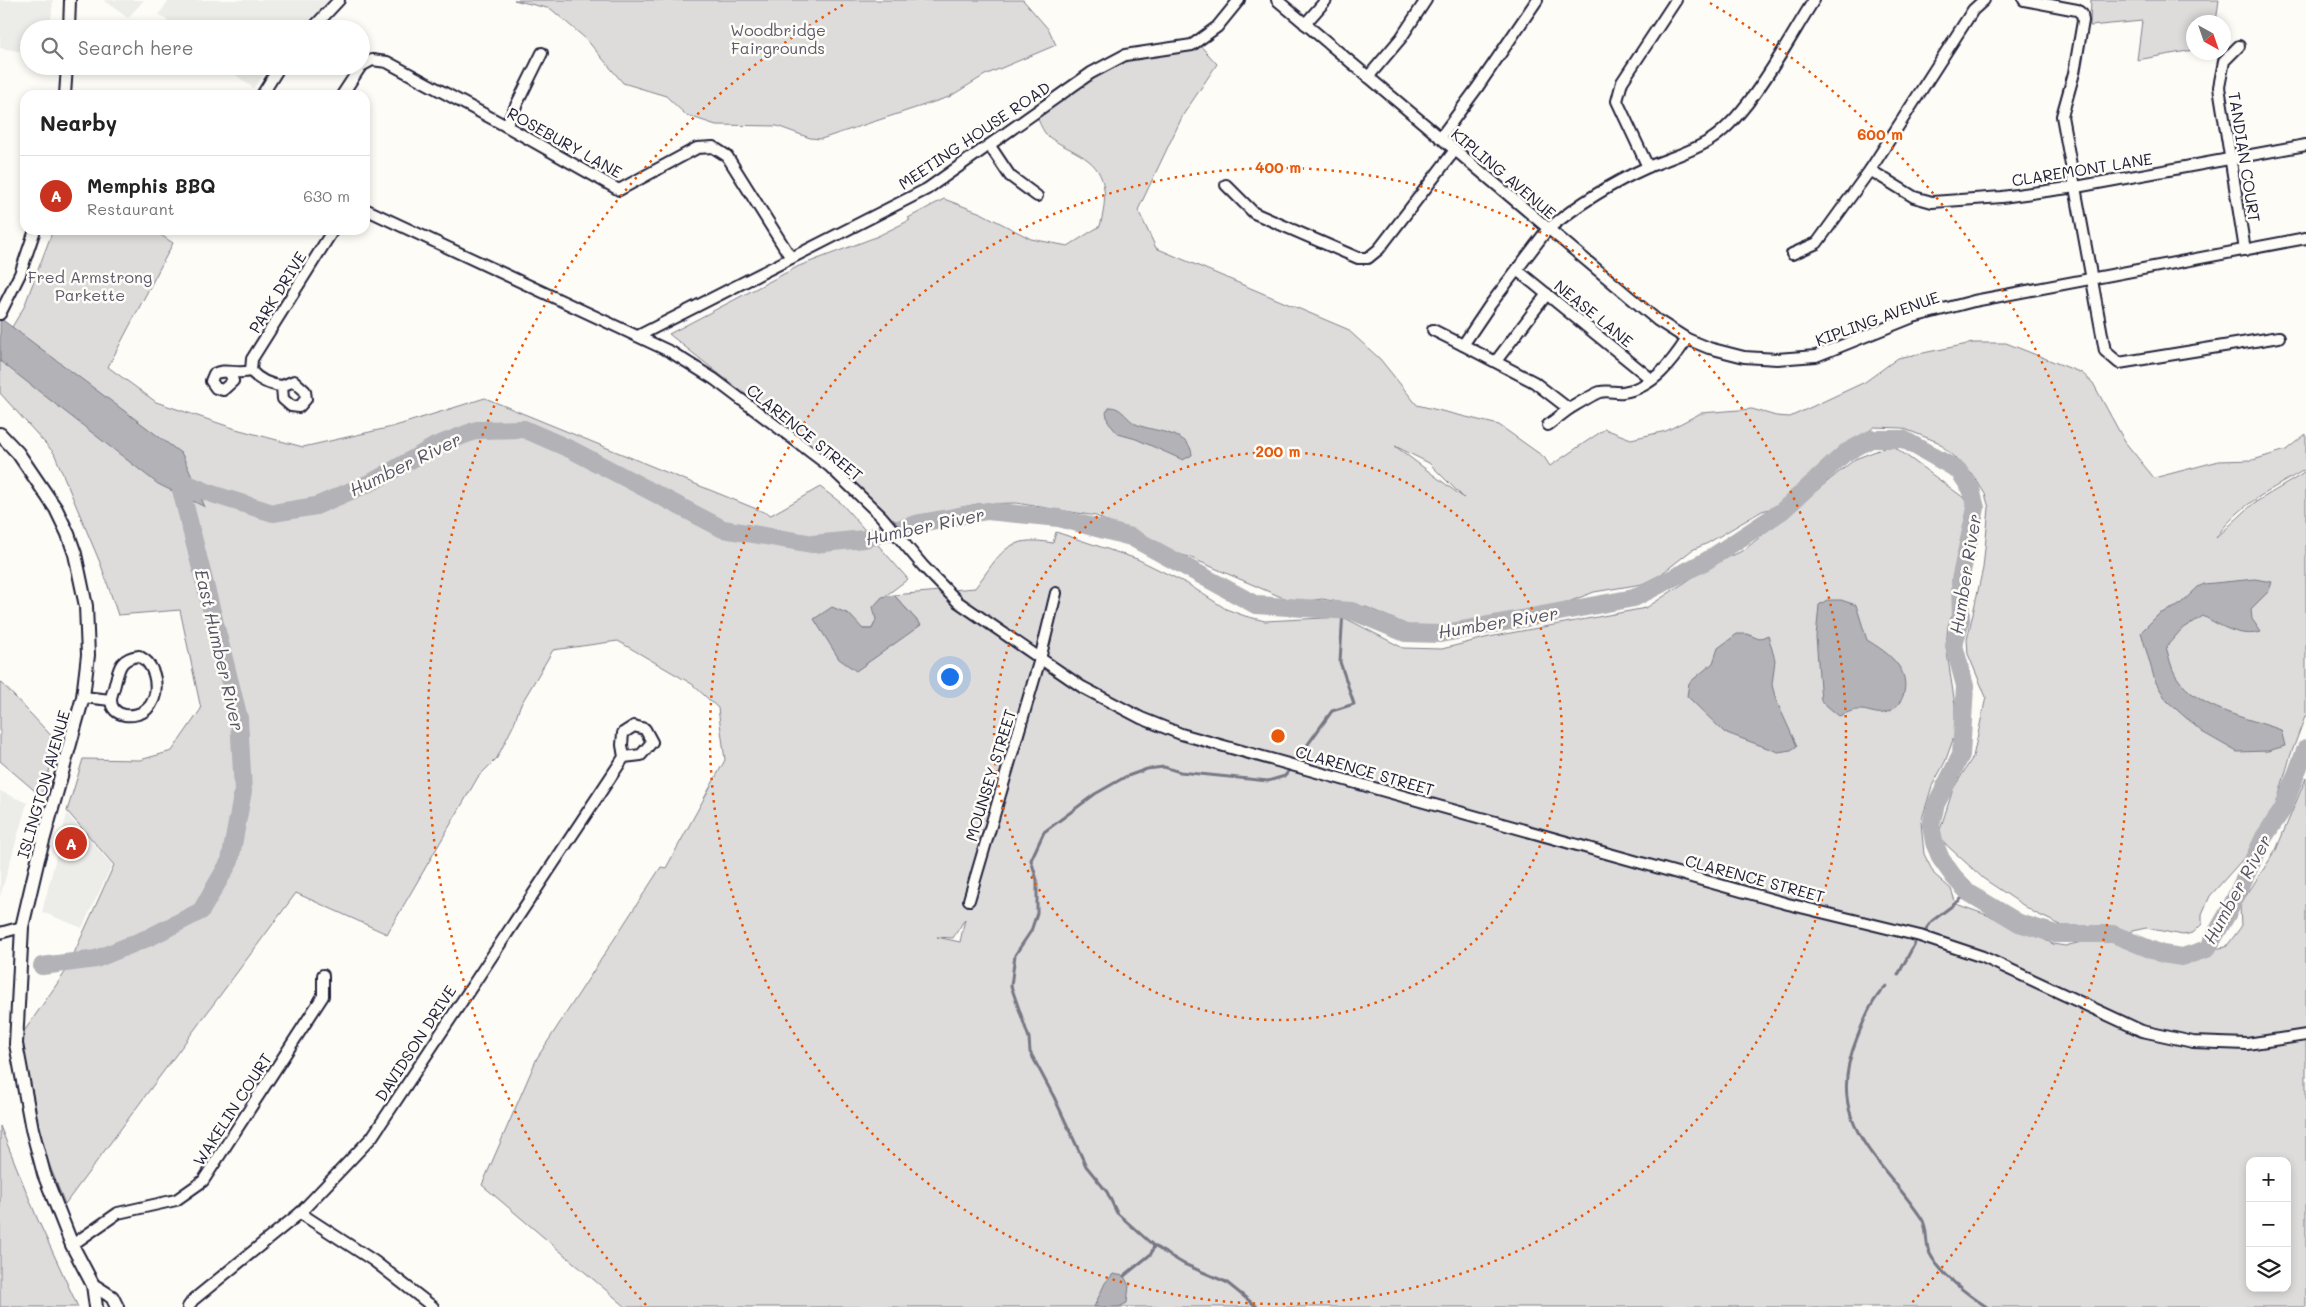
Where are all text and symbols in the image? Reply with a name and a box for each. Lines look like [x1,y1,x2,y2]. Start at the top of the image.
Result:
north arrow [2186,15,2231,60]
park label: Woodbridge Fairgrounds [730,19,826,58]
search box [20,20,370,75]
icon: search [38,34,66,62]
text: Search here [78,35,194,60]
street label: MEETING HOUSE ROAD [894,76,1054,194]
street label: TANDIAN COURT [2224,90,2266,224]
street label: ROSEBURY LANE [504,102,626,182]
text: Nearby [40,109,117,136]
street label: KIPLING AVENUE [1447,123,1561,223]
text: 600 m [1857,124,1903,144]
street label: CLAREMONT LANE [2010,148,2154,190]
text: 400 m [1255,157,1301,177]
text: Memphis BBQ [87,173,216,198]
text: A [50,185,62,206]
text: 630 m [303,185,350,206]
text: Restaurant [87,198,175,219]
street label: PARK DRIVE [244,247,310,337]
park label: Fred Armstrong Parkette [28,266,152,305]
street label: NEASE LANE [1550,275,1638,351]
street label: KIPLING AVENUE [1812,286,1942,350]
street label: CLARENCE STREET [743,379,867,485]
water label: Humber River [345,427,465,501]
text: 200 m [1256,441,1301,461]
water label: Humber River [863,502,987,550]
water label: Humber River [1944,512,1986,636]
water label: East Humber River [190,567,250,733]
water label: Humber River [1436,601,1560,643]
your location [937,664,963,690]
street label: MOUNSEY STREET [960,706,1020,844]
street label: ISLINGTON AVENUE [13,708,73,860]
centre of rings [1269,727,1287,745]
street label: CLARENCE STREET [1293,740,1437,800]
pin: A [55,824,87,862]
water label: Humber River [2197,830,2277,948]
street label: CLARENCE STREET [1683,849,1827,907]
street label: DAVIDSON DRIVE [370,981,460,1105]
street label: WAKELIN COURT [188,1049,276,1169]
map controls [2246,1157,2291,1292]
button: + [2246,1157,2291,1202]
button: − [2246,1202,2291,1247]
button: layers [2246,1247,2291,1292]

